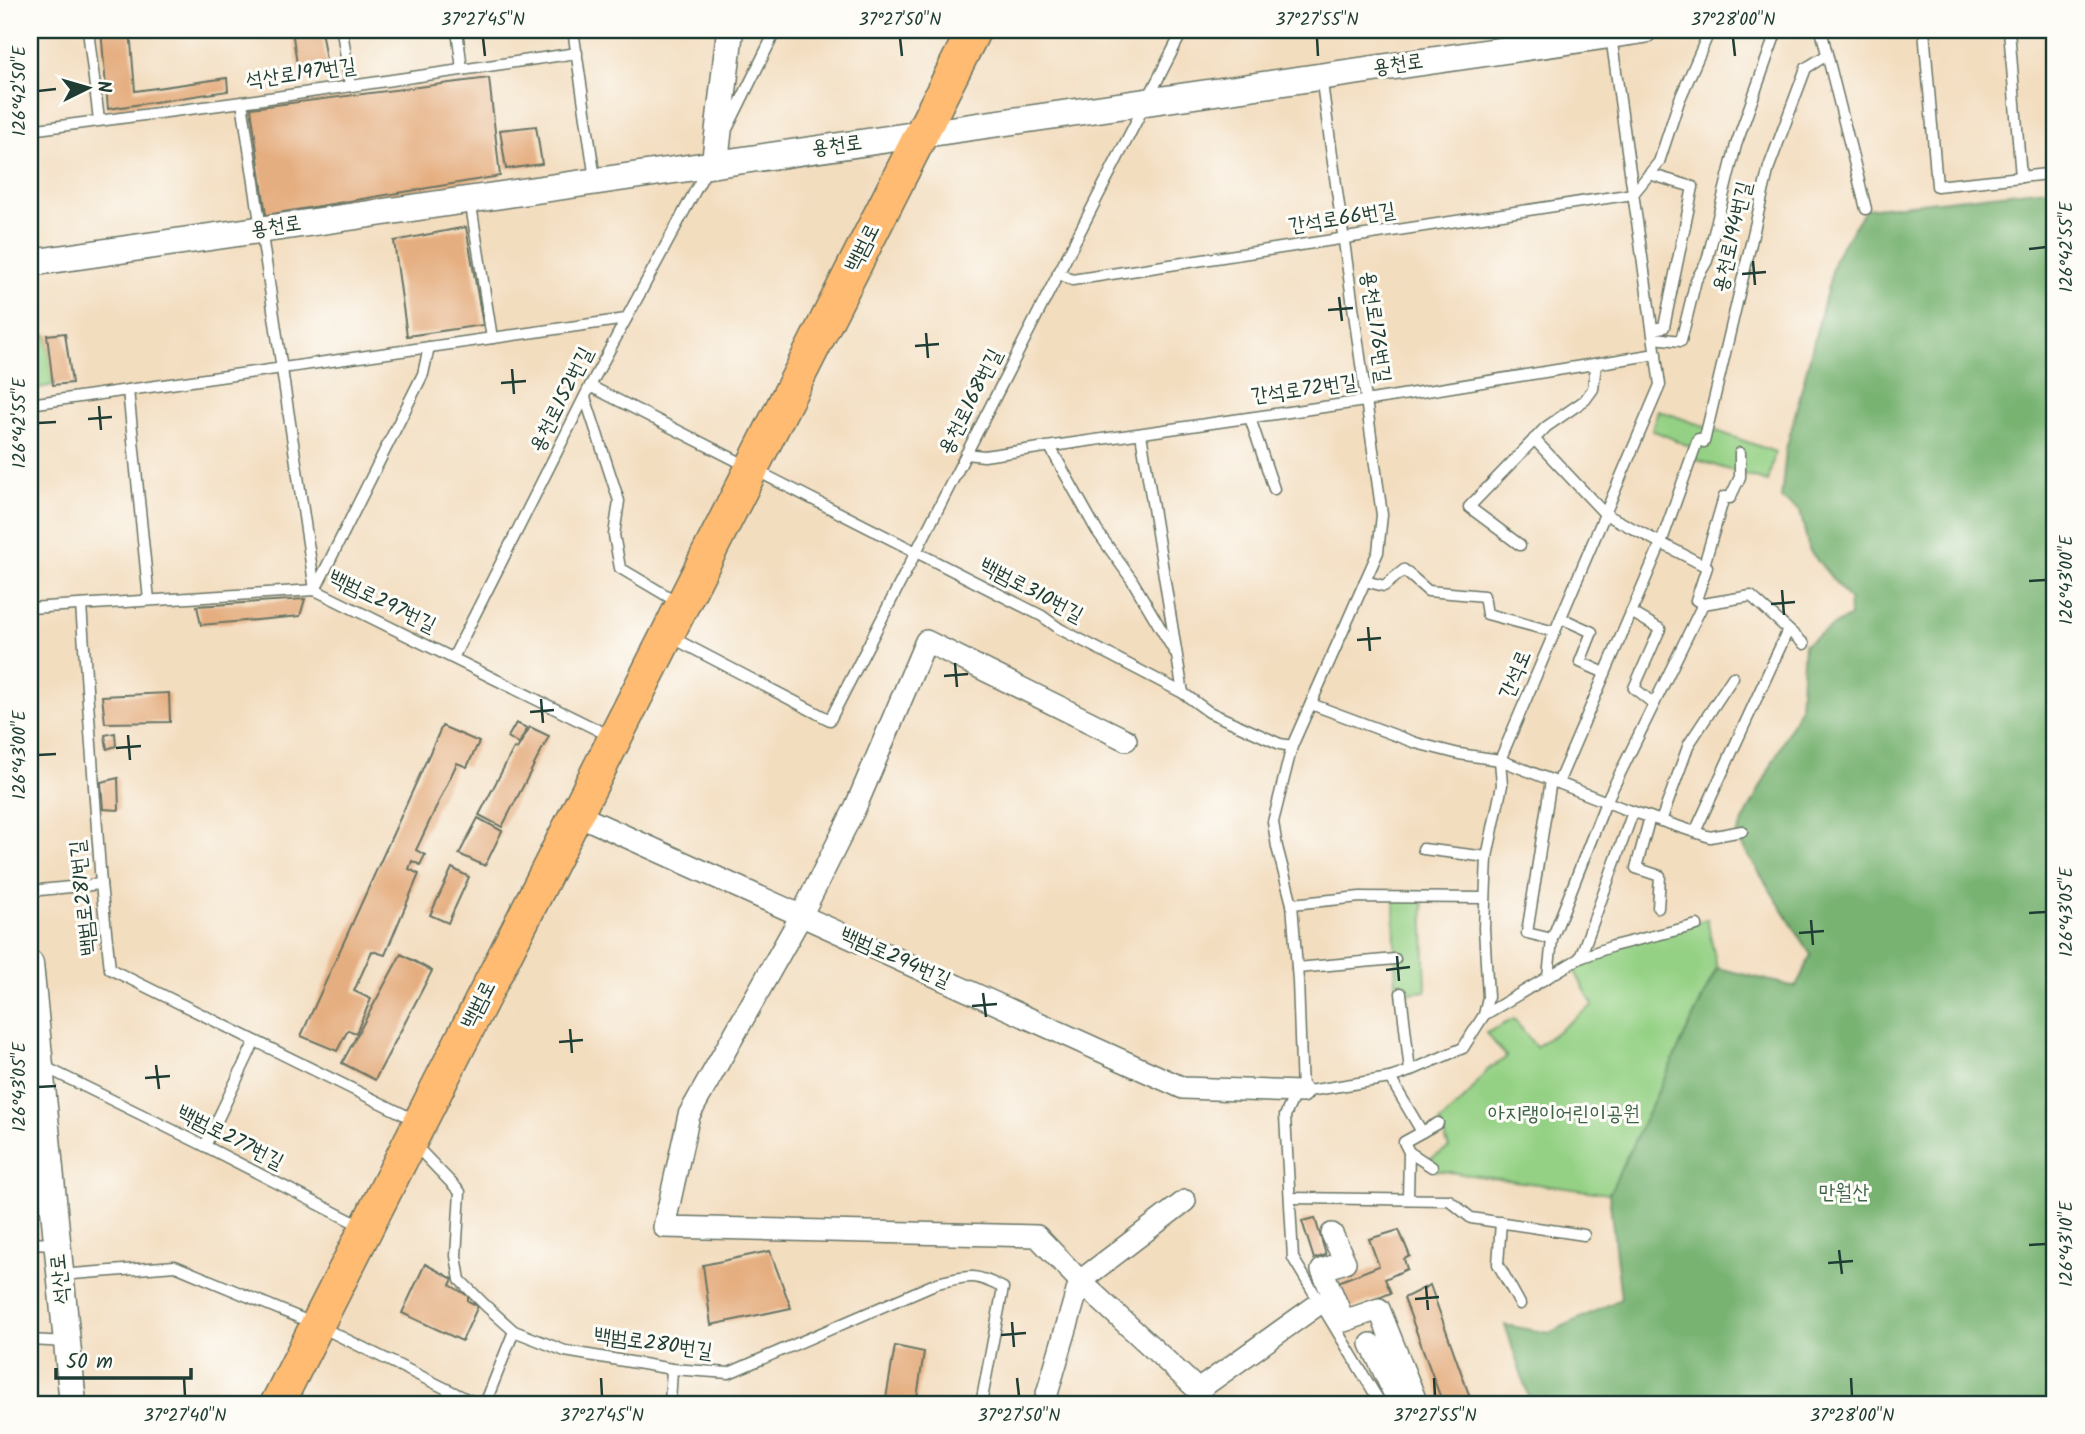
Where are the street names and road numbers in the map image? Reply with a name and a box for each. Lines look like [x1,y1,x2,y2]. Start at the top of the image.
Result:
street label: 용천로 [1371,45,1425,85]
street label: 석산로197번길 [244,50,358,98]
street label: 용천로 [810,127,864,165]
street label: 용천로194번길 [1704,178,1762,296]
street label: 간석로66번길 [1286,194,1398,244]
street label: 용천로 [249,207,303,247]
street label: 백범로 [837,218,889,278]
street label: 용천로176번길 [1351,269,1399,385]
street label: 용천로152번길 [521,341,603,459]
street label: 용천로168번길 [930,343,1012,461]
street label: 간석로72번길 [1249,366,1359,414]
street label: 백범로310번길 [973,550,1089,632]
street label: 백범로297번길 [322,562,442,642]
street label: 간석로 [1491,645,1541,705]
street label: 백범로281번길 [62,839,106,957]
street label: 백범로294번길 [834,919,956,997]
street label: 백범로 [453,975,505,1035]
street label: 백범로277번길 [171,1097,289,1179]
street label: 석산로 [42,1252,80,1306]
street label: 백범로280번길 [591,1319,715,1369]

